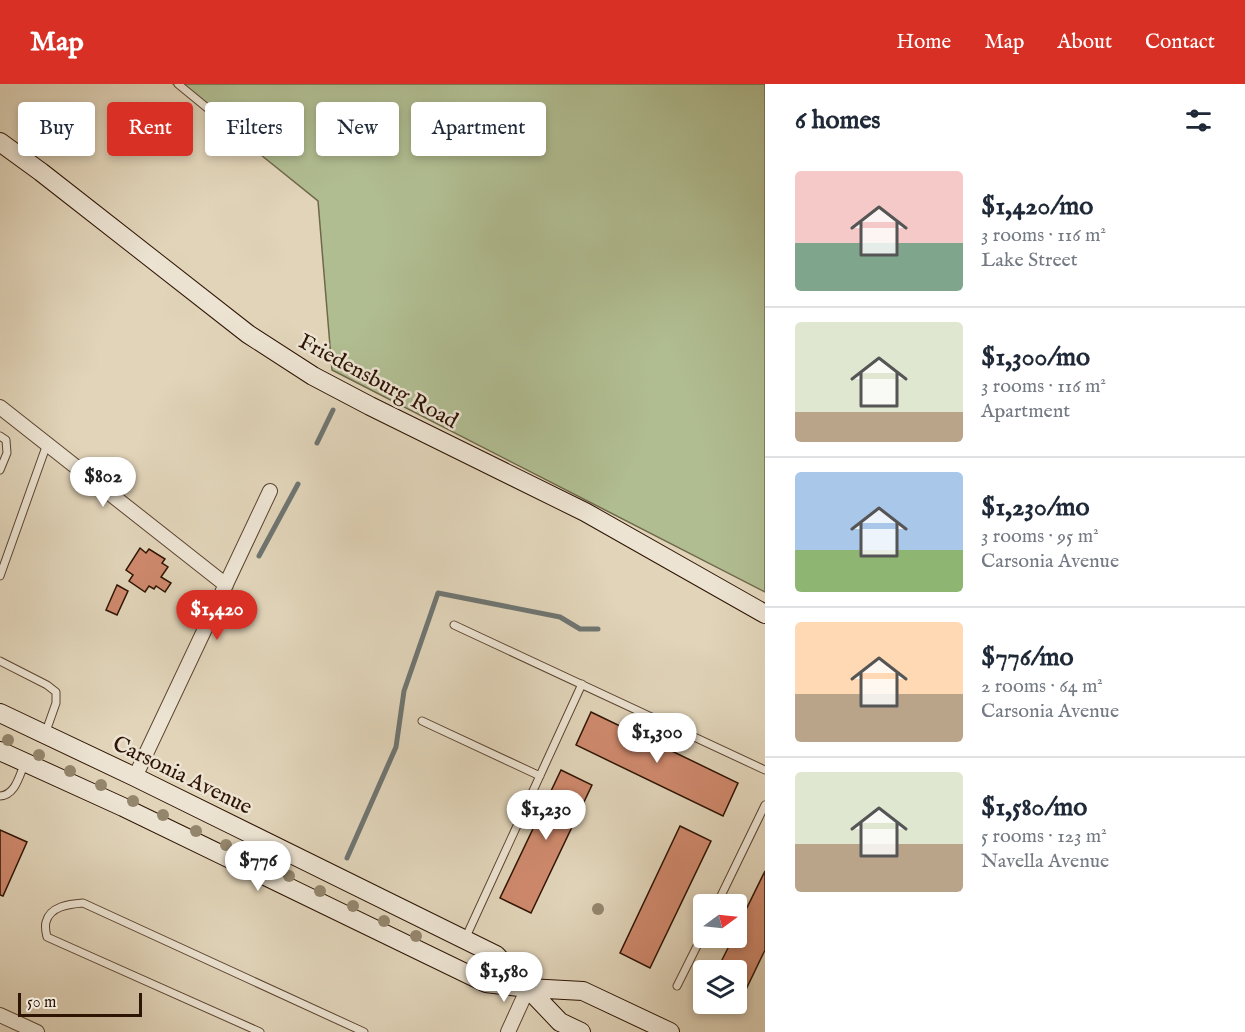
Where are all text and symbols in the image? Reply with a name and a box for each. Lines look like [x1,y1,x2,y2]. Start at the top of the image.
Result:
text: Map [30,25,84,60]
text: Home [896,29,951,56]
text: Map [984,29,1024,56]
text: About [1057,29,1112,56]
text: Contact [1145,29,1215,56]
chip: Buy [18,102,95,156]
chip: Rent [107,102,193,156]
chip: Filters [205,102,304,156]
chip: New [316,102,399,156]
chip: Apartment [411,102,546,156]
text: 6 homes [795,104,880,137]
icon: filters [1182,104,1215,137]
text: $1,420/mo [981,190,1093,223]
icon: home [843,195,915,267]
text: 3 rooms · 116 m² [981,223,1106,248]
text: Lake Street [981,248,1078,273]
street label: Friedensburg Road [294,328,463,436]
text: $1,300/mo [981,341,1090,374]
icon: home [843,346,915,418]
text: 3 rooms · 116 m² [981,374,1106,399]
text: Apartment [981,399,1070,424]
pin: $802 [67,457,139,508]
text: $802 [84,464,122,489]
text: $1,230/mo [981,491,1090,524]
icon: home [843,496,915,568]
text: 3 rooms · 95 m² [981,524,1099,549]
text: Carsonia Avenue [981,549,1119,574]
pin: $1,420 [168,590,266,641]
text: $1,420 [190,597,244,622]
text: $776/mo [981,641,1074,674]
icon: home [843,646,915,718]
text: 2 rooms · 64 m² [981,674,1103,699]
text: Carsonia Avenue [981,699,1119,724]
pin: $1,300 [608,713,706,764]
text: $1,300 [632,720,682,745]
street label: Carsonia Avenue [108,730,257,822]
pin: $1,230 [497,790,595,841]
text: $1,580/mo [981,791,1087,824]
icon: home [843,796,915,868]
text: $1,230 [521,797,571,822]
text: 5 rooms · 123 m² [981,824,1107,849]
pin: $776 [222,841,294,892]
text: $776 [239,848,277,873]
text: Navella Avenue [981,849,1109,874]
north arrow [693,894,747,948]
map controls [693,894,747,1014]
pin: $1,580 [455,952,553,1003]
text: $1,580 [480,959,528,984]
button: layers [693,960,747,1014]
scale bar [18,990,142,1018]
text: 50 m [27,993,56,1013]

